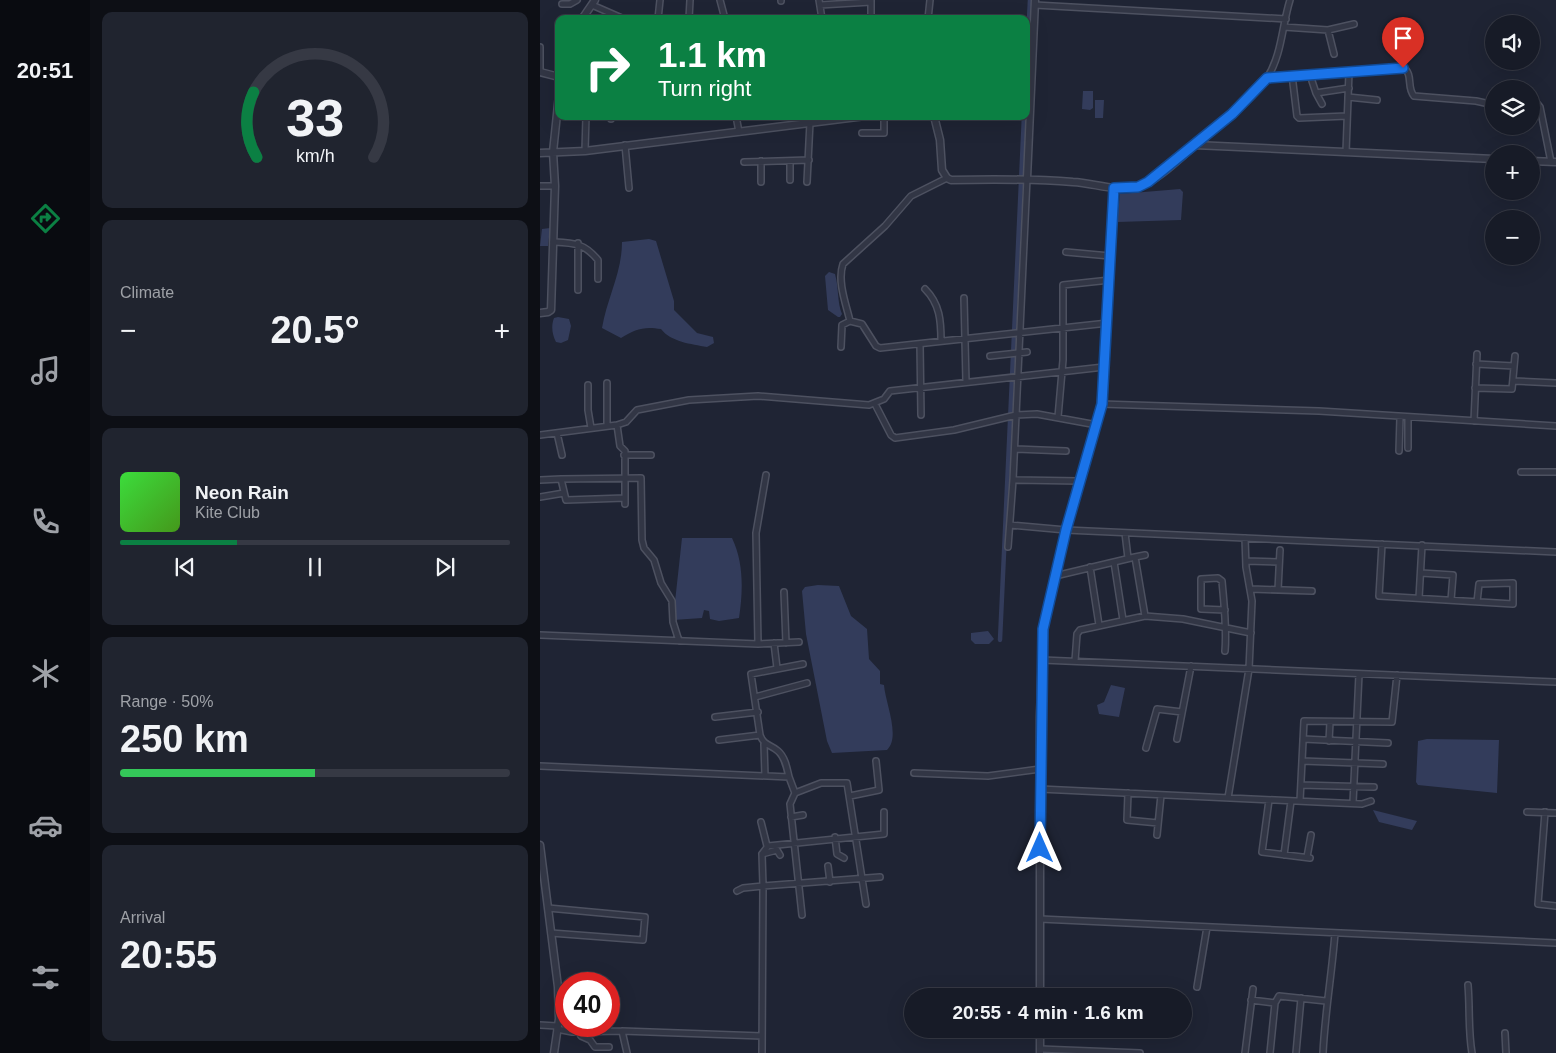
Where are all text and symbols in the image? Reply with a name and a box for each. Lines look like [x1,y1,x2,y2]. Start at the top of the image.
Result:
map controls [1485,15,1540,265]
button: sound [1485,15,1540,70]
pin [1382,17,1424,68]
icon: arrive [1389,24,1417,52]
icon: right [575,35,640,100]
text: 1.1 km [658,35,767,74]
text: 20:51 [17,58,73,83]
text: Turn right [658,76,751,101]
button: layers [1485,80,1540,135]
text: 33 [286,89,344,147]
button: + [1485,145,1540,200]
text: km/h [296,146,334,166]
icon: directions [28,201,63,236]
button: − [1485,210,1540,265]
text: Climate [120,284,174,301]
text: 20.5° [270,309,360,351]
text: − [120,315,136,346]
text: + [494,315,510,346]
icon: music [28,353,63,388]
text: Neon Rain [195,482,289,503]
icon: phone [28,504,63,539]
text: Kite Club [195,504,260,521]
icon: previous [171,553,199,581]
icon: pause [301,553,329,581]
icon: next [431,553,459,581]
icon: climate [28,656,63,691]
text: Range · 50% [120,693,213,710]
text: 250 km [120,718,249,760]
icon: car [28,808,63,843]
position arrow [1013,821,1065,873]
text: Arrival [120,909,165,926]
text: 20:55 [120,934,217,976]
icon: filters [28,960,63,995]
speed limit sign: 40 [555,972,620,1037]
text: 20:55 · 4 min · 1.6 km [952,1002,1144,1023]

